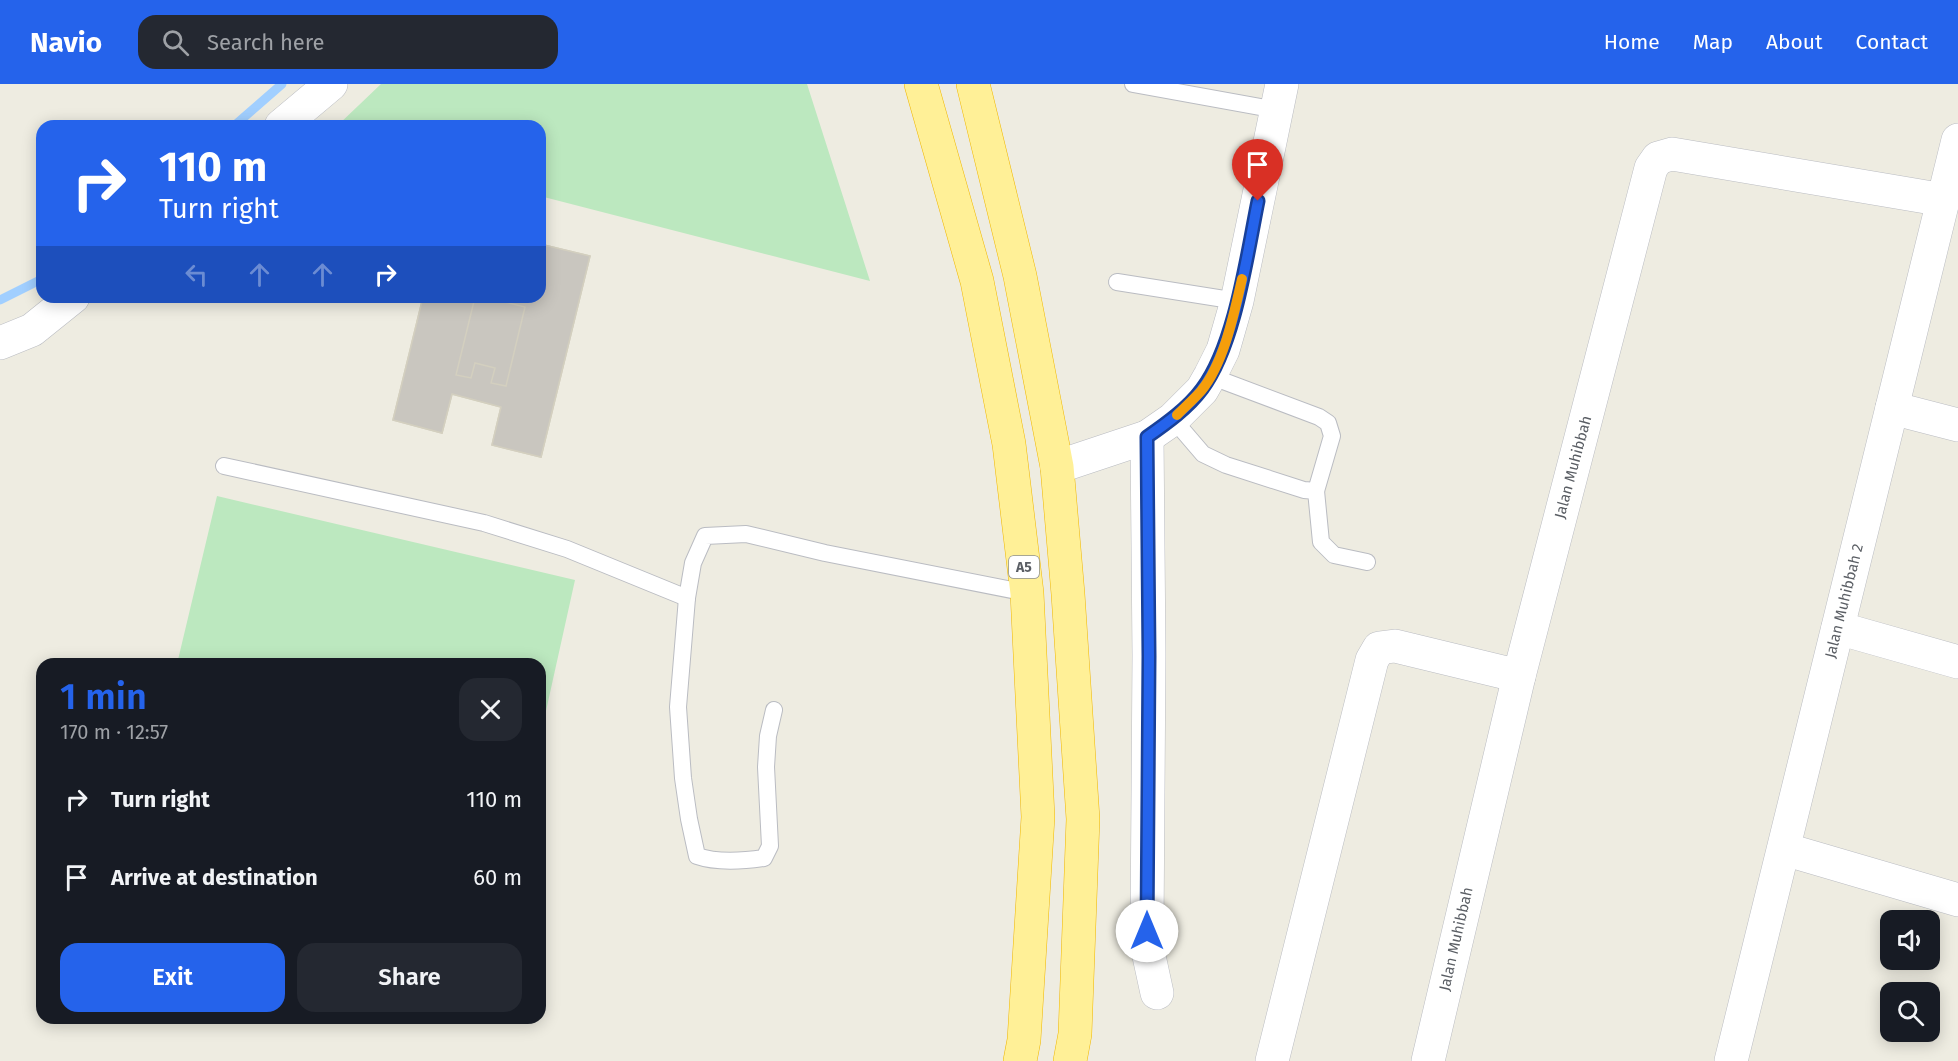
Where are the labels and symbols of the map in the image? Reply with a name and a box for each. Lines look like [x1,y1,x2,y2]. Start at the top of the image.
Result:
pin [1232,139,1283,201]
street label: Jalan Muhibbah [1551,414,1595,520]
street label: Jalan Muhibbah 2 [1821,542,1867,660]
road number: A5 [1009,556,1039,578]
street label: Jalan Muhibbah [1435,885,1477,993]
position arrow [1115,899,1179,963]

